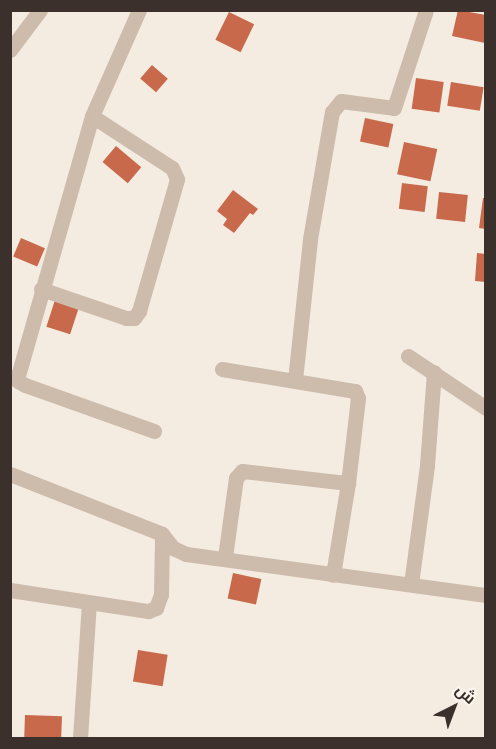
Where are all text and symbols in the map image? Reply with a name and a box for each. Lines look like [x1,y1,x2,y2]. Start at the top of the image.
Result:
north arrow [424,677,484,737]
text: ش [452,679,480,707]

